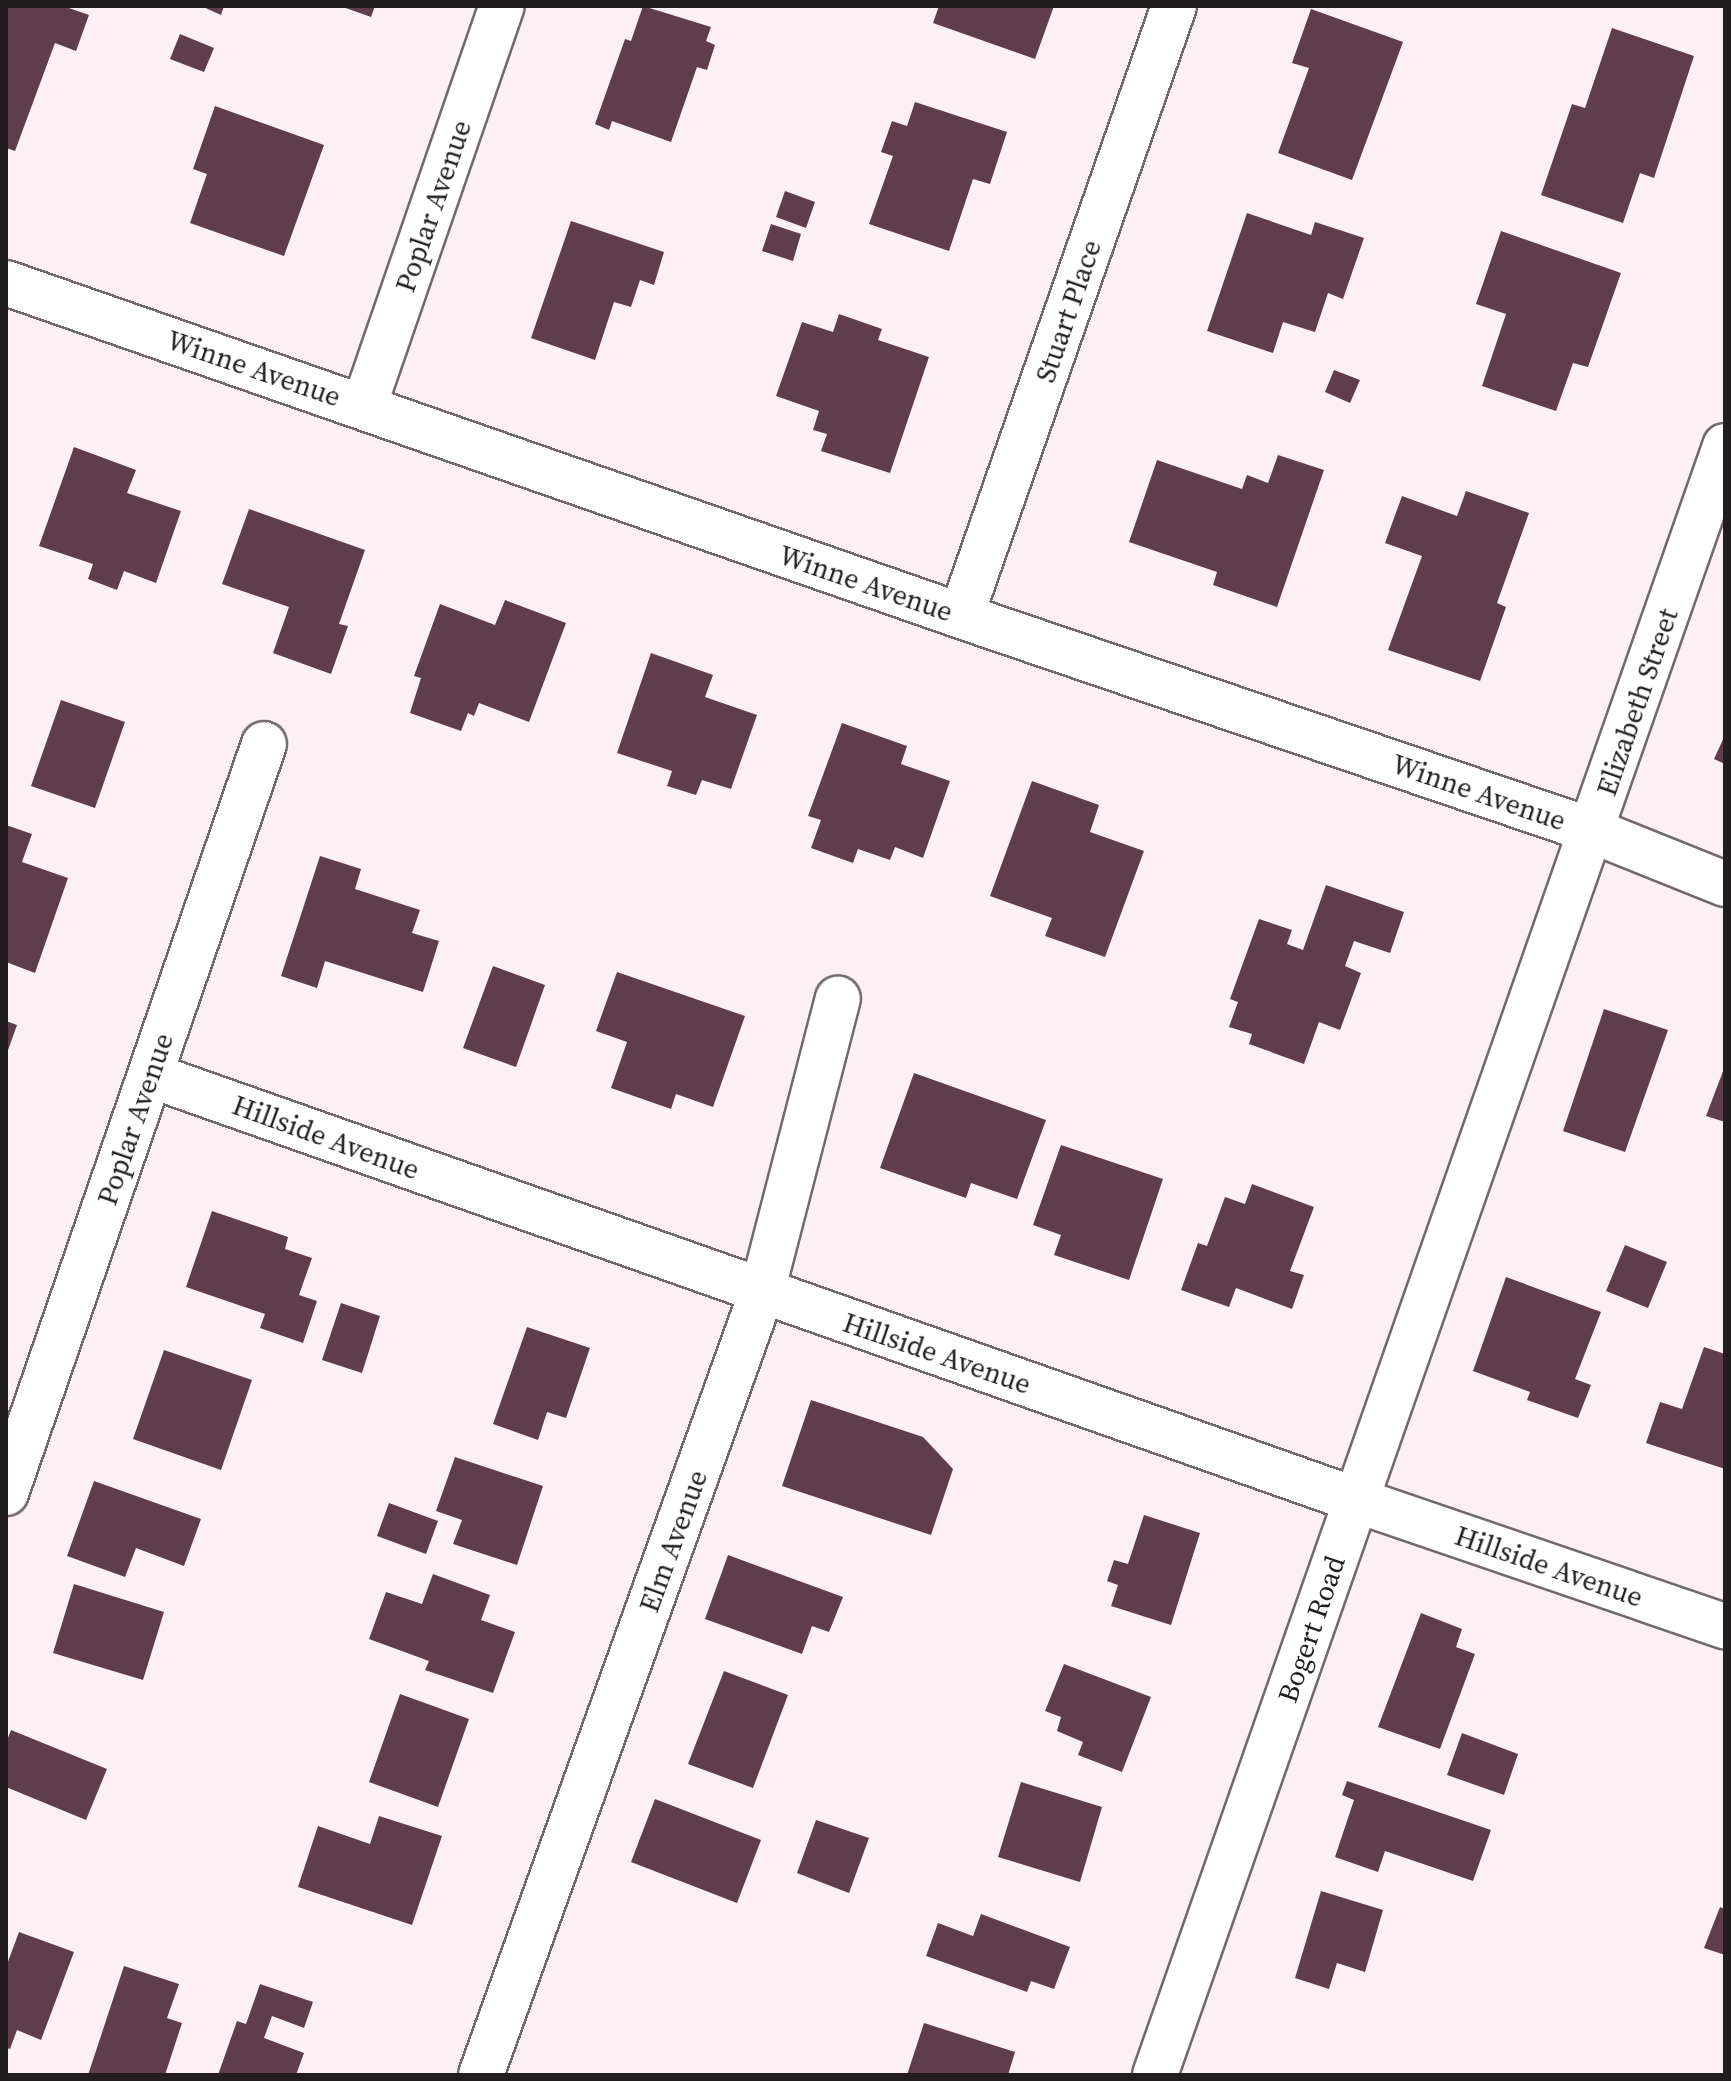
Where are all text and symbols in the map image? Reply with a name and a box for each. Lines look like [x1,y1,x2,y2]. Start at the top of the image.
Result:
street label: Poplar Avenue [388,116,478,296]
street label: Stuart Place [1028,235,1108,387]
street label: Winne Avenue [163,323,345,413]
street label: Winne Avenue [775,538,957,628]
street label: Elizabeth Street [1589,604,1685,800]
street label: Winne Avenue [1388,747,1570,837]
street label: Poplar Avenue [90,1029,180,1209]
street label: Hillside Avenue [228,1088,424,1186]
street label: Hillside Avenue [839,1305,1035,1401]
street label: Elm Avenue [632,1465,714,1617]
street label: Hillside Avenue [1451,1518,1647,1614]
street label: Bogert Road [1270,1551,1352,1707]

